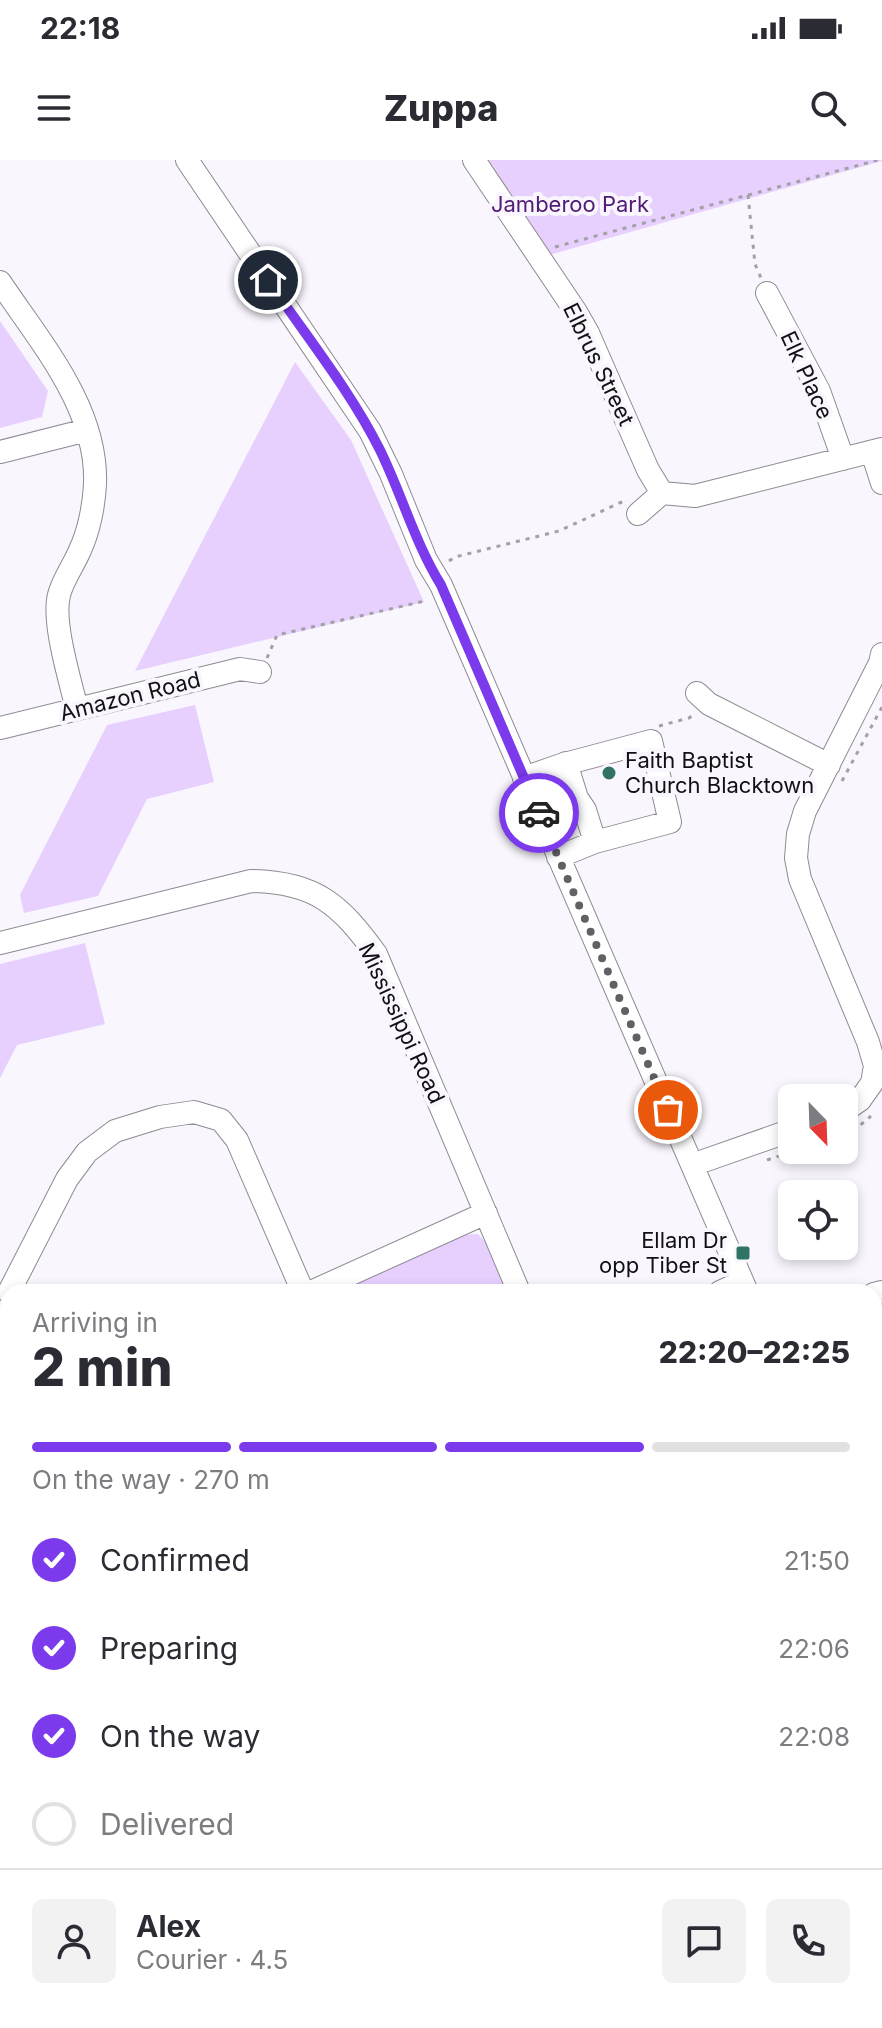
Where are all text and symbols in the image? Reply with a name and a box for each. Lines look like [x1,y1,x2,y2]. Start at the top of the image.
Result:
text: 22:18 [40,10,120,46]
icon: menu [32,86,76,130]
text: Zuppa [384,86,498,130]
icon: search [806,86,850,130]
park label: Jamberoo Park [491,191,649,217]
pin [234,246,302,314]
icon: home [246,258,290,302]
street label: Elbrus Street [558,298,640,430]
street label: Elk Place [775,327,839,423]
street label: Amazon Road [57,666,203,726]
place label: Faith Baptist Church Blacktown [625,747,814,798]
marker: Faith Baptist Church Blacktown [600,764,618,782]
courier [499,773,579,853]
icon: car [517,791,561,835]
street label: Mississippi Road [353,939,451,1107]
pin [634,1076,702,1144]
north arrow [778,1084,858,1164]
map controls [778,1084,858,1260]
icon: bag [646,1088,690,1132]
button: locate [778,1180,858,1260]
place label: Ellam Dr opp Tiber St [599,1227,727,1278]
marker: Ellam Dr opp Tiber St [734,1244,752,1262]
text: Arriving in [32,1307,158,1338]
text: 22:20–22:25 [659,1334,850,1370]
text: 2 min [32,1336,173,1399]
text: On the way · 270 m [32,1464,270,1495]
icon: check [32,1538,76,1582]
text: Confirmed [100,1542,250,1578]
text: 21:50 [784,1545,850,1576]
icon: check [32,1626,76,1670]
text: Preparing [100,1630,238,1666]
text: 22:06 [778,1633,850,1664]
icon: check [32,1714,76,1758]
text: On the way [100,1718,260,1754]
text: 22:08 [778,1721,850,1752]
text: Delivered [100,1806,234,1842]
button: person [32,1899,116,1983]
button: chat [662,1899,746,1983]
button: phone [766,1899,850,1983]
text: Alex [136,1908,201,1944]
text: Courier · 4.5 [136,1944,288,1975]

